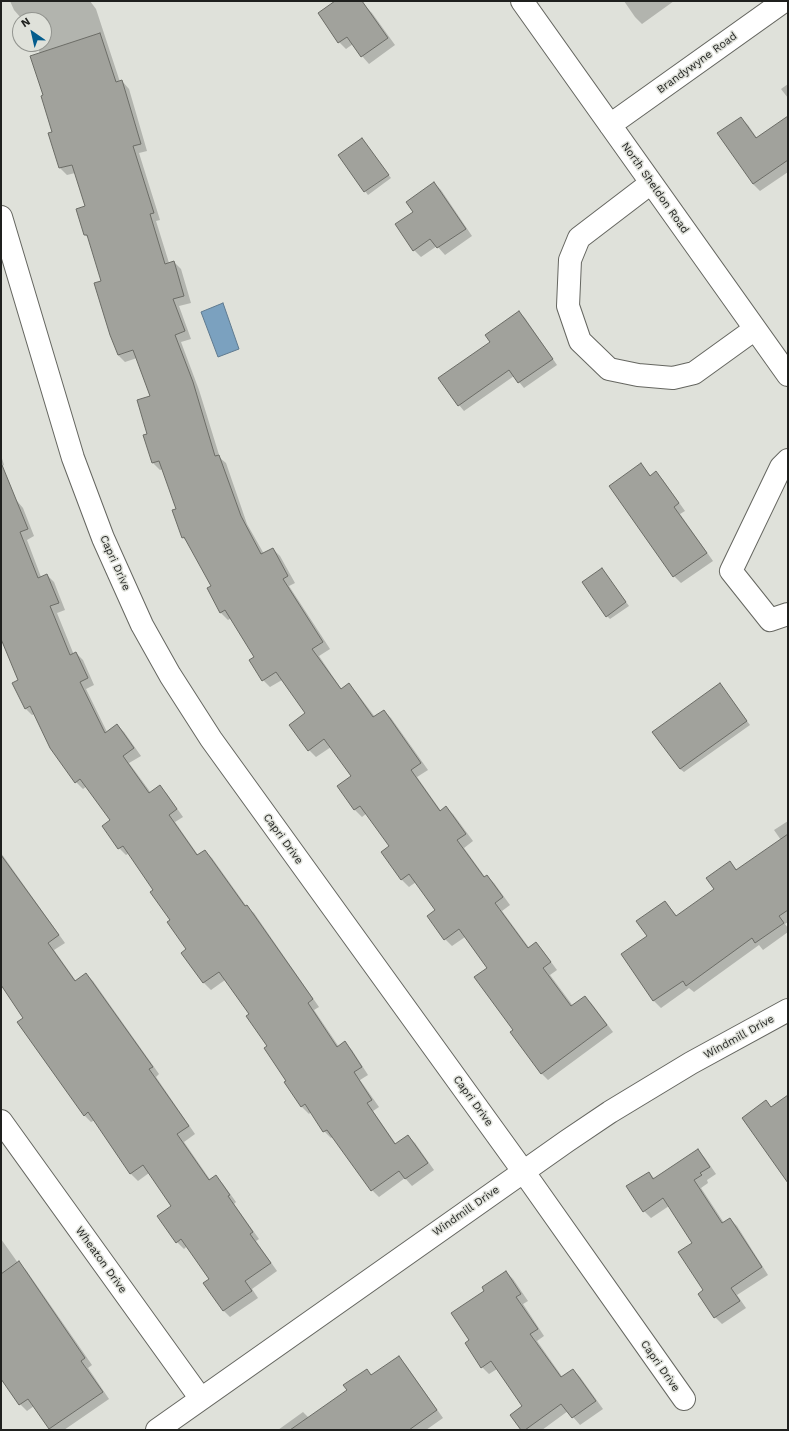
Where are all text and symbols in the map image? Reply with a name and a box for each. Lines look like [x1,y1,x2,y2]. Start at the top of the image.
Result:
north arrow [12,12,52,52]
text: N [19,15,33,30]
street label: Brandywyne Road [654,30,740,96]
street label: North Sheldon Road [619,140,691,236]
street label: Capri Drive [97,533,133,593]
street label: Capri Drive [260,811,306,867]
street label: Windmill Drive [701,1012,777,1062]
street label: Capri Drive [450,1073,496,1129]
street label: Windmill Drive [430,1183,502,1239]
street label: Wheaton Drive [72,1224,130,1296]
street label: Capri Drive [638,1338,682,1394]

